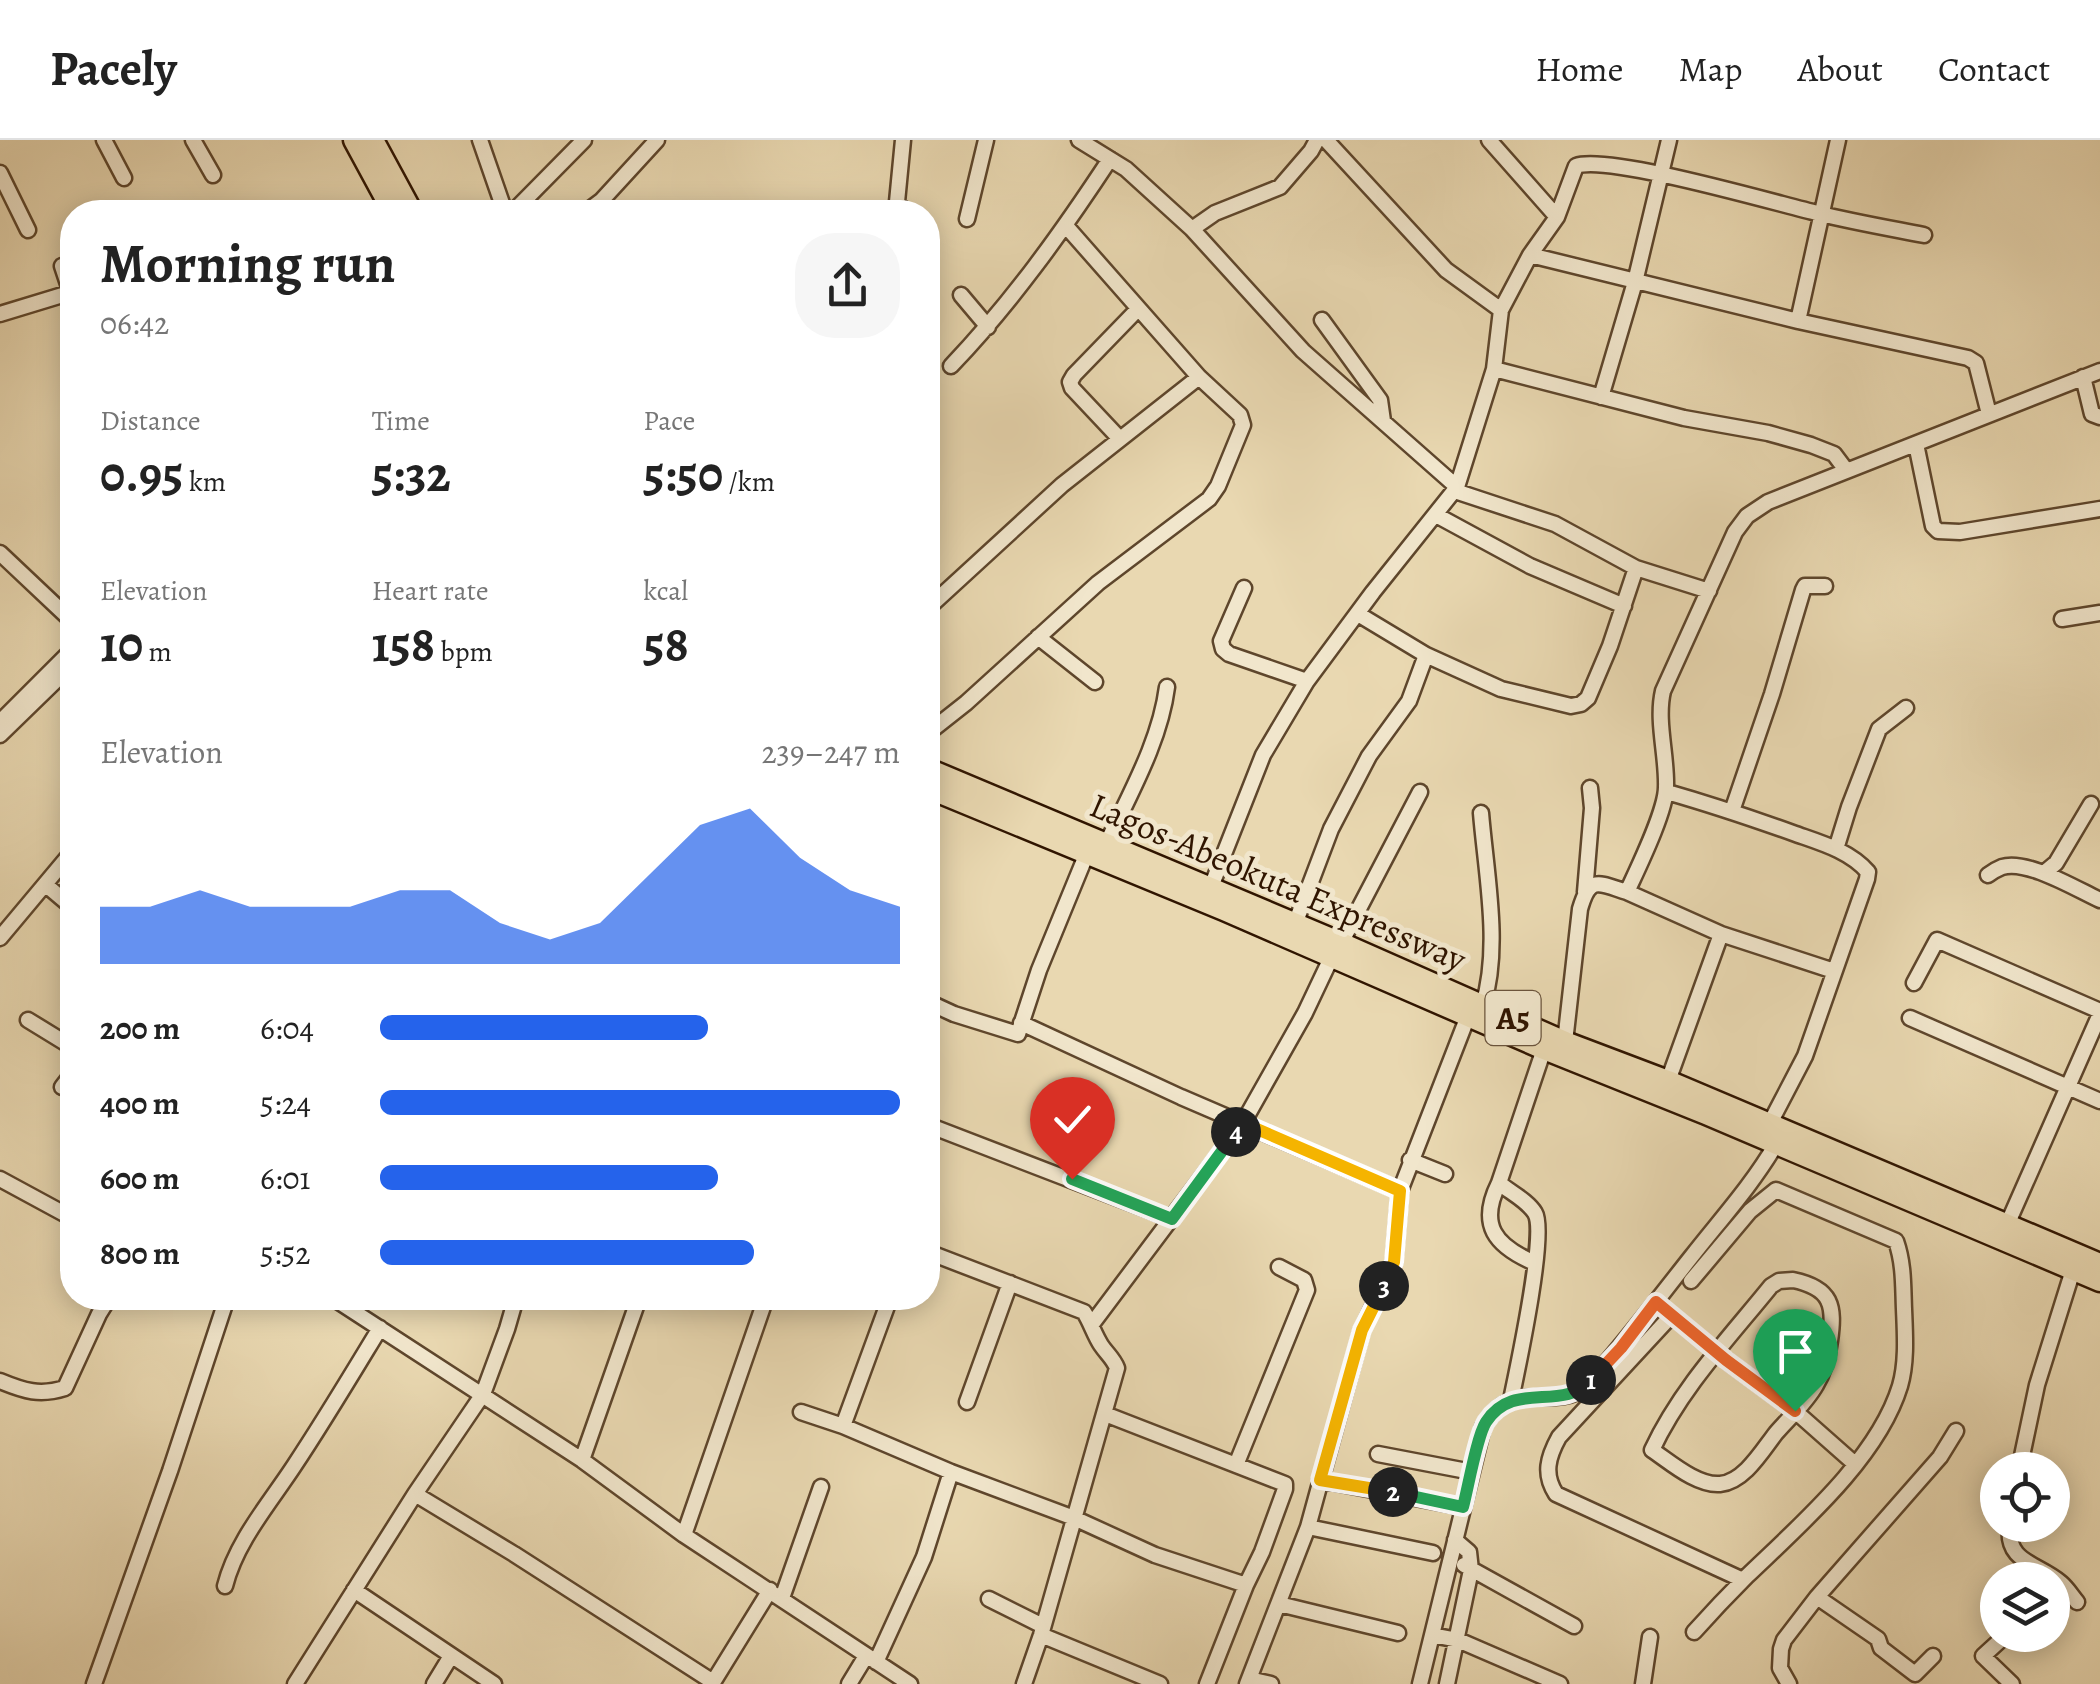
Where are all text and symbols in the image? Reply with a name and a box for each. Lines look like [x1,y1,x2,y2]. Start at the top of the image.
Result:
text: Pacely [50,36,177,102]
text: Home [1535,45,1623,93]
text: Map [1678,45,1742,93]
text: About [1797,45,1883,93]
text: Contact [1938,45,2050,93]
text: Morning run [100,226,395,301]
button: share [795,233,900,338]
text: 06:42 [100,301,169,345]
text: Distance [100,402,200,440]
text: Time [372,402,430,440]
text: Pace [643,402,695,440]
text: 0.95 [100,440,183,508]
text: 5:32 [372,440,451,508]
text: 5:50 [643,440,723,508]
text: km [183,463,226,501]
text: /km [723,463,775,501]
text: Elevation [100,572,207,610]
text: Heart rate [372,572,489,610]
text: kcal [643,572,688,610]
text: 10 [100,610,143,678]
text: 158 [372,610,435,678]
text: 58 [643,610,689,678]
text: m [143,633,172,671]
text: bpm [435,633,493,671]
text: Elevation [100,730,223,774]
text: 239–247 m [761,730,900,774]
street label: Lagos-Abeokuta Expressway [1082,781,1474,983]
road number: A5 [1486,991,1540,1045]
text: 200 m [100,1006,180,1050]
text: 6:04 [260,1006,314,1050]
pin [1030,1077,1115,1180]
text: 400 m [100,1081,180,1125]
text: 5:24 [260,1081,311,1125]
icon: check [1045,1092,1100,1147]
pin: 4 [1211,1107,1261,1157]
text: 4 [1229,1113,1243,1151]
text: 600 m [100,1156,180,1200]
text: 6:01 [260,1156,310,1200]
text: 800 m [100,1231,180,1275]
text: 5:52 [260,1231,310,1275]
pin: 3 [1359,1261,1409,1311]
text: 3 [1378,1267,1390,1305]
pin [1753,1309,1838,1412]
icon: arrive [1768,1324,1823,1379]
pin: 1 [1566,1355,1616,1405]
text: 1 [1586,1361,1596,1399]
map controls [1980,1452,2070,1652]
button: locate [1980,1452,2070,1542]
pin: 2 [1368,1467,1418,1517]
text: 2 [1386,1473,1400,1511]
button: layers [1980,1562,2070,1652]

